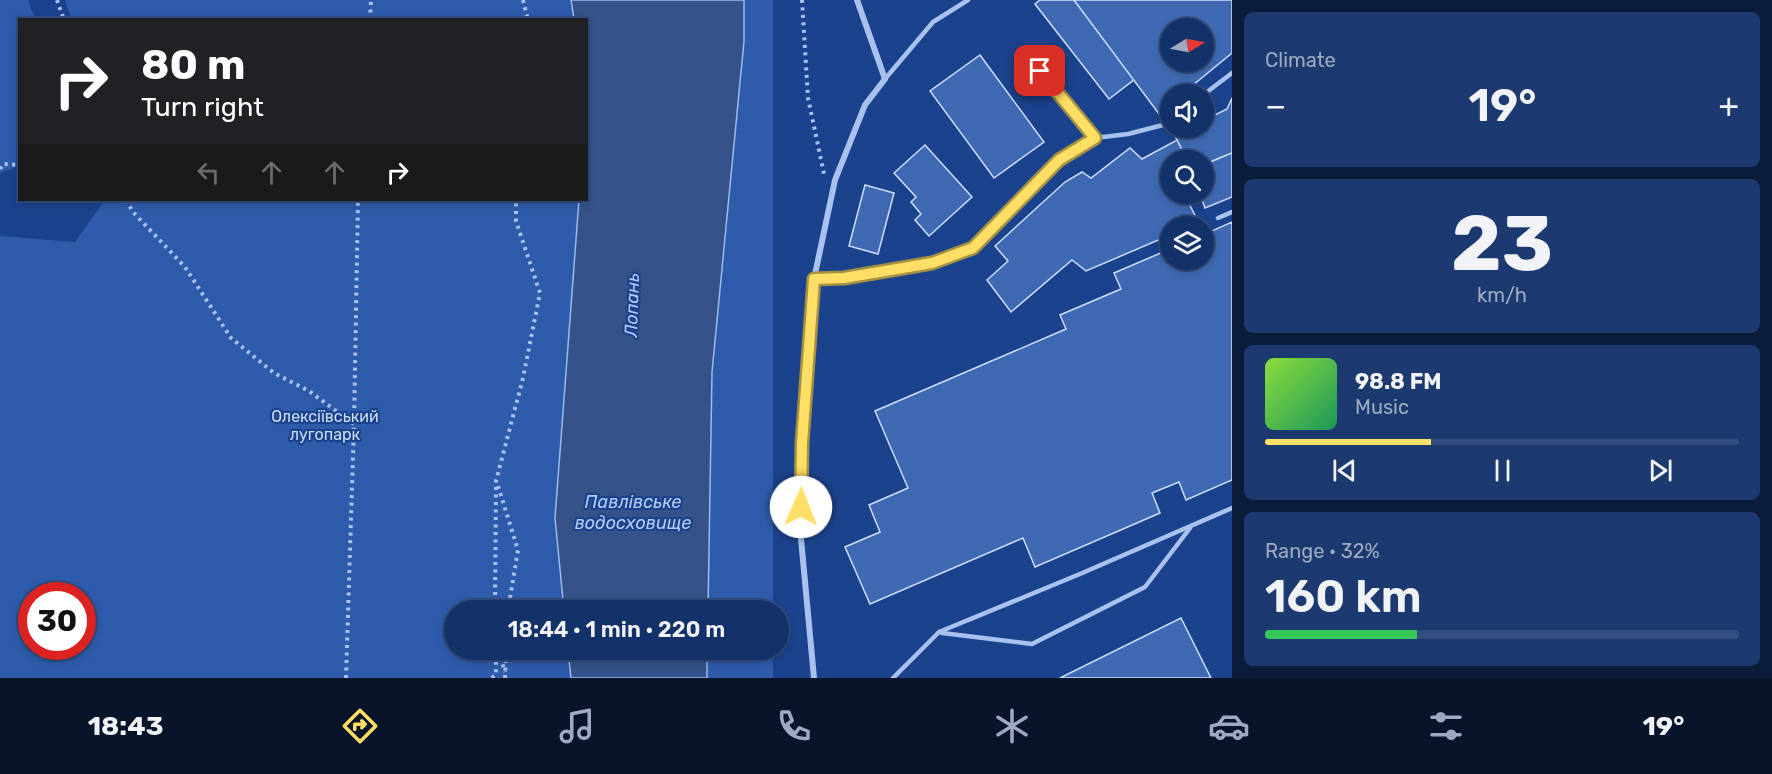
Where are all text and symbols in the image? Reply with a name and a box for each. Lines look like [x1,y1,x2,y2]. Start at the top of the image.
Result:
north arrow [1160,18,1214,72]
map controls [1160,18,1214,270]
text: 80 m [141,40,245,90]
icon: right [42,42,120,120]
pin [1014,45,1065,96]
text: Climate [1265,48,1336,72]
icon: arrive [1023,54,1056,87]
text: 19° [1468,79,1536,132]
button: sound [1160,84,1214,138]
text: − [1265,86,1286,125]
text: + [1718,86,1739,125]
text: Turn right [141,91,264,123]
button: search [1160,150,1214,204]
icon: left [192,156,225,189]
icon: ahead [255,156,288,189]
icon: ahead [318,156,351,189]
icon: right [381,156,414,189]
text: 23 [1451,197,1553,290]
button: layers [1160,216,1214,270]
water label: Лопань [620,273,644,338]
text: km/h [1477,283,1527,307]
text: 98.8 FM [1355,368,1441,395]
text: Music [1355,395,1409,419]
park label: Олексіївський лугопарк [271,407,379,444]
icon: previous [1328,454,1361,487]
icon: pause [1486,454,1519,487]
icon: next [1644,454,1677,487]
position arrow [769,475,833,539]
water label: Павлівське водосховище [575,491,691,534]
text: Range · 32% [1265,539,1380,563]
text: 160 km [1265,570,1422,623]
speed limit sign: 30 [18,582,96,660]
text: 18:44 · 1 min · 220 m [508,616,725,643]
icon: directions [339,705,381,747]
icon: music [556,705,598,747]
icon: phone [773,705,815,747]
icon: climate [991,705,1033,747]
icon: car [1208,705,1250,747]
icon: filters [1425,705,1467,747]
text: 18:43 [88,710,163,742]
text: 19° [1642,710,1684,742]

